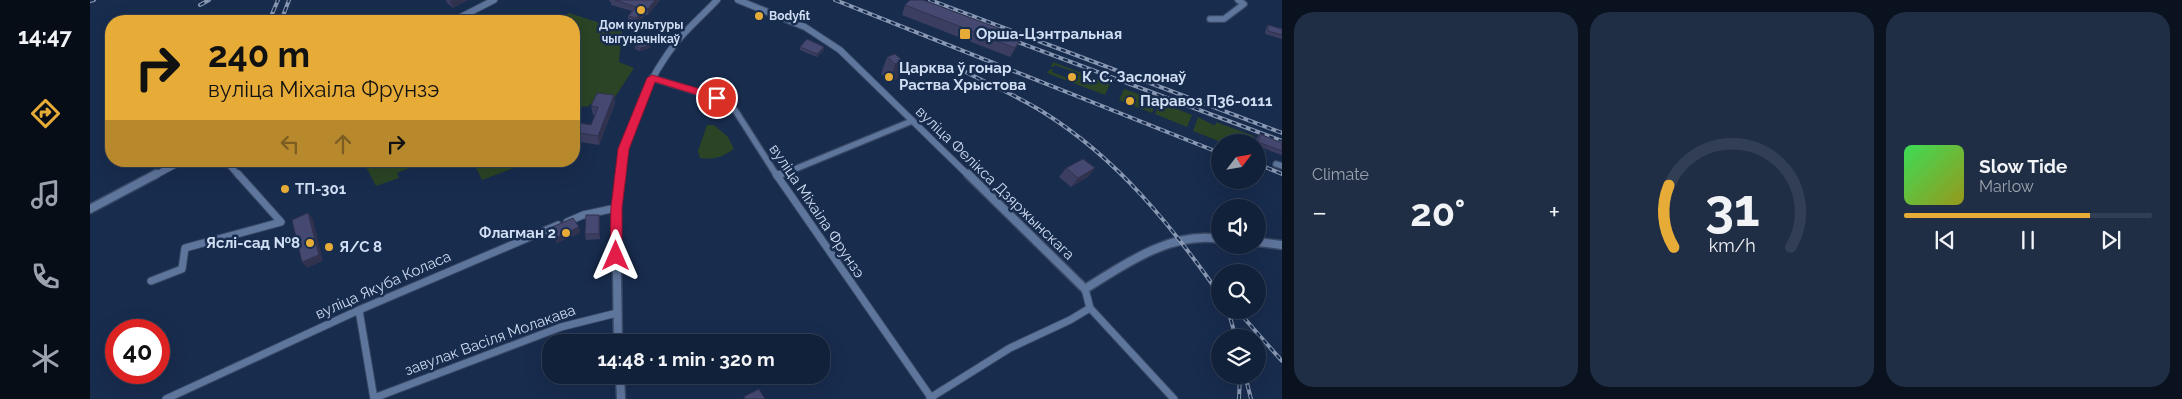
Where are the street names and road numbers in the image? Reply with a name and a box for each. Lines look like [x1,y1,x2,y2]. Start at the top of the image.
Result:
street label: вуліца Фелікса Дзяржынскага [912,102,1078,264]
street label: вуліца Міхаіла Фрунзэ [765,141,869,281]
street label: вуліца Якуба Коласа [312,247,454,323]
street label: завулак Васіля Молакава [402,301,578,379]

